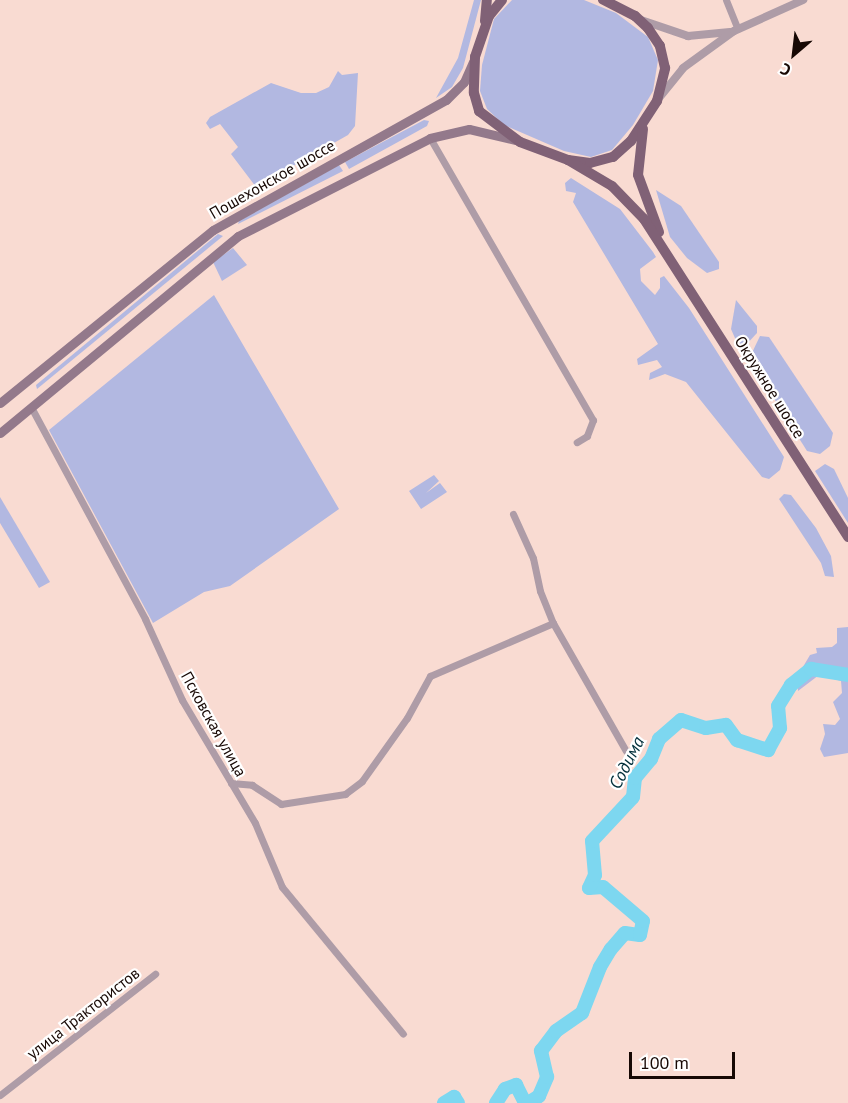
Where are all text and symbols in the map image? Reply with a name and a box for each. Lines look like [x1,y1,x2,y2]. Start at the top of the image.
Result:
north arrow [764,24,824,84]
text: С [777,59,794,81]
street label: Пошехонское шоссе [206,135,338,223]
street label: Окружное шоссе [731,332,809,442]
street label: Псковская улица [177,668,251,780]
water label: Содима [605,733,649,793]
street label: улица Трактористов [23,963,143,1063]
scale bar [632,1040,738,1078]
text: 100 m [640,1051,689,1074]

